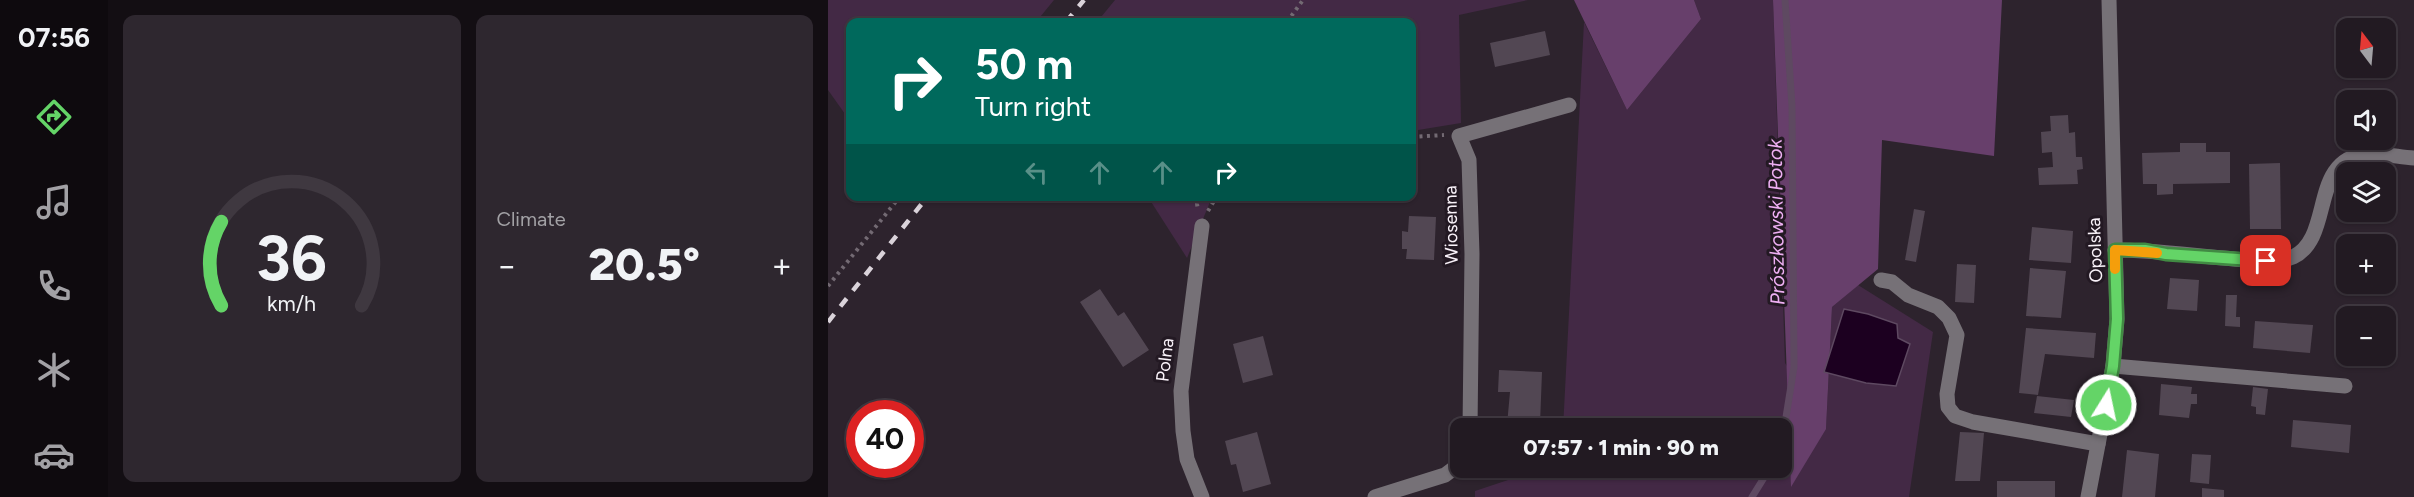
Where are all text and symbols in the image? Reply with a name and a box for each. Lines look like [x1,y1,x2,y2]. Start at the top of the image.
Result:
north arrow [2336,18,2396,78]
map controls [2336,18,2396,366]
text: 07:56 [18,21,90,54]
text: 50 m [975,39,1073,90]
icon: right [876,42,954,120]
text: Turn right [975,90,1091,123]
button: sound [2336,90,2396,150]
icon: directions [33,96,75,138]
water label: Prószkowski Potok [1763,137,1789,305]
icon: left [1020,156,1053,189]
icon: ahead [1083,156,1116,189]
icon: ahead [1146,156,1179,189]
icon: right [1209,156,1242,189]
button: layers [2336,162,2396,222]
icon: music [33,181,75,223]
street label: Wiosenna [1439,185,1463,265]
text: Climate [497,207,566,231]
street label: Opolska [2083,217,2107,283]
text: 36 [256,221,327,296]
button: + [2336,234,2396,294]
pin [2240,235,2291,286]
text: 20.5° [589,237,700,291]
icon: arrive [2249,244,2282,277]
text: − [497,246,517,285]
text: + [771,246,792,285]
icon: phone [33,265,75,307]
text: km/h [267,291,316,316]
button: − [2336,306,2396,366]
street label: Polna [1151,337,1179,383]
icon: climate [33,349,75,391]
position arrow [2074,373,2138,437]
speed limit sign: 40 [846,400,924,478]
icon: car [33,434,75,476]
text: 07:57 · 1 min · 90 m [1523,434,1719,461]

